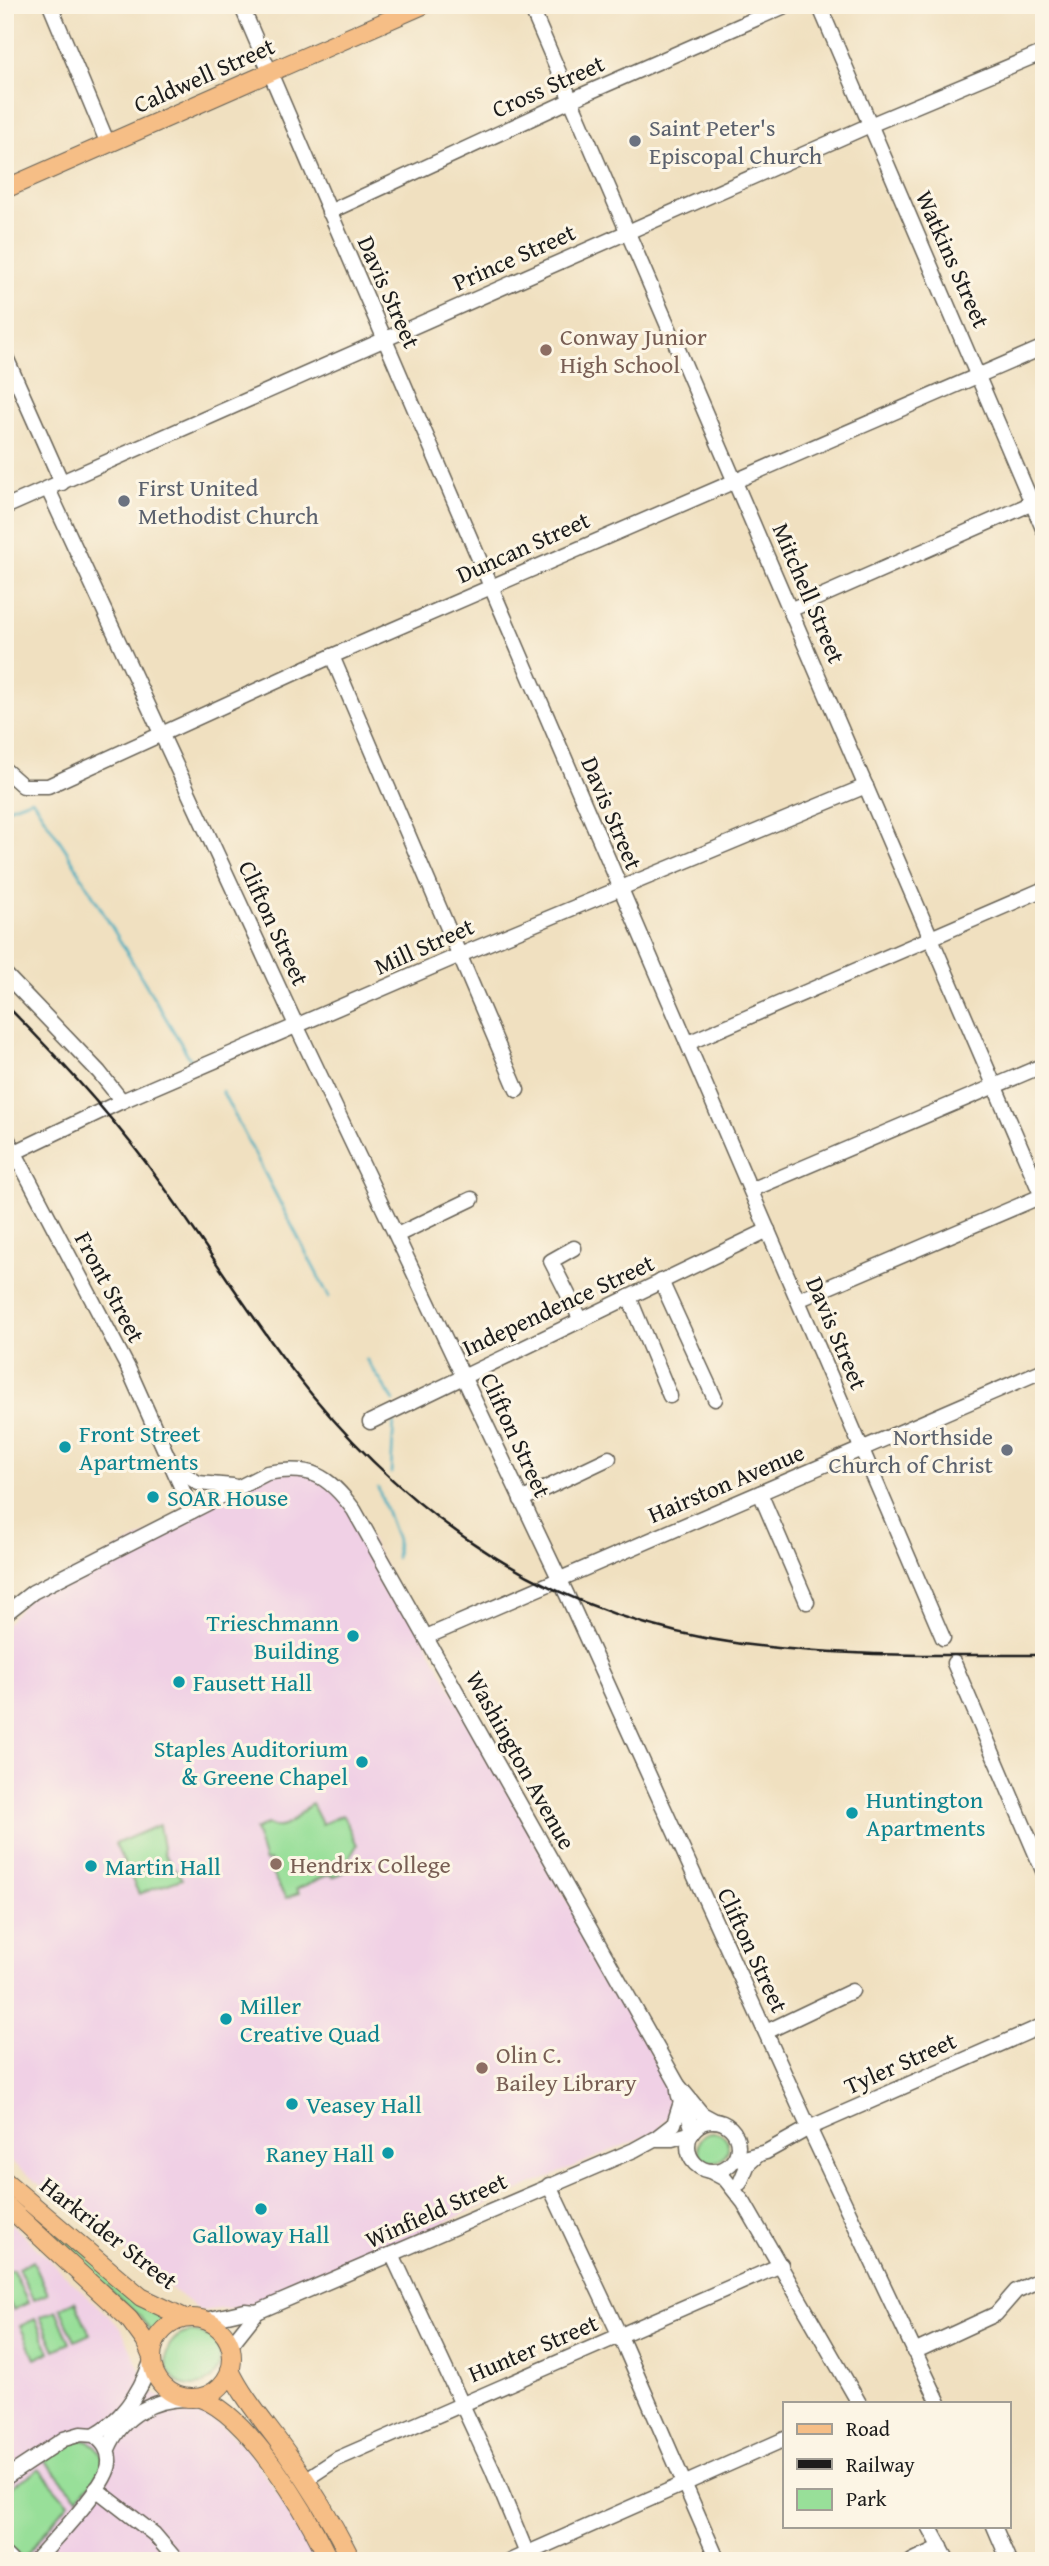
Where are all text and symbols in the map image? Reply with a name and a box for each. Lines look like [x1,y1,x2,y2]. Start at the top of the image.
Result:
street label: Caldwell Street [128,28,281,122]
street label: Cross Street [486,45,610,126]
place label: Saint Peter's Episcopal Church [649,110,823,173]
marker: Saint Peter's Episcopal Church [627,133,643,149]
street label: Watkins Street [907,185,999,334]
street label: Prince Street [447,214,581,300]
street label: Davis Street [349,230,430,354]
place label: Conway Junior High School [560,319,707,382]
marker: Conway Junior High School [538,342,554,358]
place label: First United Methodist Church [138,470,319,533]
marker: First United Methodist Church [116,493,132,509]
street label: Duncan Street [451,502,596,592]
street label: Mitchell Street [764,517,854,669]
street label: Davis Street [572,751,652,875]
street label: Clifton Street [230,855,318,992]
street label: Mill Street [369,908,480,984]
street label: Front Street [66,1225,154,1349]
street label: Independence Street [456,1245,660,1365]
street label: Davis Street [797,1271,877,1395]
street label: Clifton Street [472,1367,560,1504]
place label: Front Street Apartments [79,1416,201,1479]
place label: Northside Church of Christ [829,1419,994,1482]
street label: Hairston Avenue [642,1434,810,1532]
marker: Front Street Apartments [57,1439,73,1455]
marker: Northside Church of Christ [999,1442,1015,1458]
place label: SOAR House [167,1480,288,1515]
marker: SOAR House [145,1489,161,1505]
place label: Trieschmann Building [206,1605,340,1668]
marker: Trieschmann Building [345,1628,361,1644]
street label: Washington Avenue [457,1664,585,1856]
place label: Fausett Hall [193,1665,312,1700]
marker: Fausett Hall [171,1674,187,1690]
place label: Staples Auditorium & Greene Chapel [154,1731,348,1794]
marker: Staples Auditorium & Greene Chapel [354,1754,370,1770]
place label: Huntington Apartments [866,1782,986,1845]
marker: Huntington Apartments [844,1805,860,1821]
place label: Hendrix College [290,1847,451,1882]
place label: Martin Hall [105,1849,221,1884]
marker: Hendrix College [268,1856,284,1872]
marker: Martin Hall [83,1858,99,1874]
street label: Clifton Street [709,1882,797,2019]
place label: Miller Creative Quad [240,1988,380,2051]
marker: Miller Creative Quad [218,2011,234,2027]
street label: Tyler Street [838,2023,962,2103]
place label: Olin C. Bailey Library [496,2037,637,2100]
marker: Olin C. Bailey Library [474,2060,490,2076]
place label: Veasey Hall [306,2087,422,2122]
marker: Veasey Hall [284,2096,300,2112]
place label: Raney Hall [266,2136,374,2171]
marker: Raney Hall [380,2145,396,2161]
street label: Winfield Street [360,2163,513,2257]
street label: Harkrider Street [33,2168,186,2298]
marker: Galloway Hall [253,2201,269,2217]
place label: Galloway Hall [193,2217,330,2252]
street label: Hunter Street [463,2305,604,2391]
legend [783,2402,1010,2528]
text: Road [846,2413,891,2444]
text: Railway [846,2449,915,2480]
text: Park [846,2483,887,2514]

